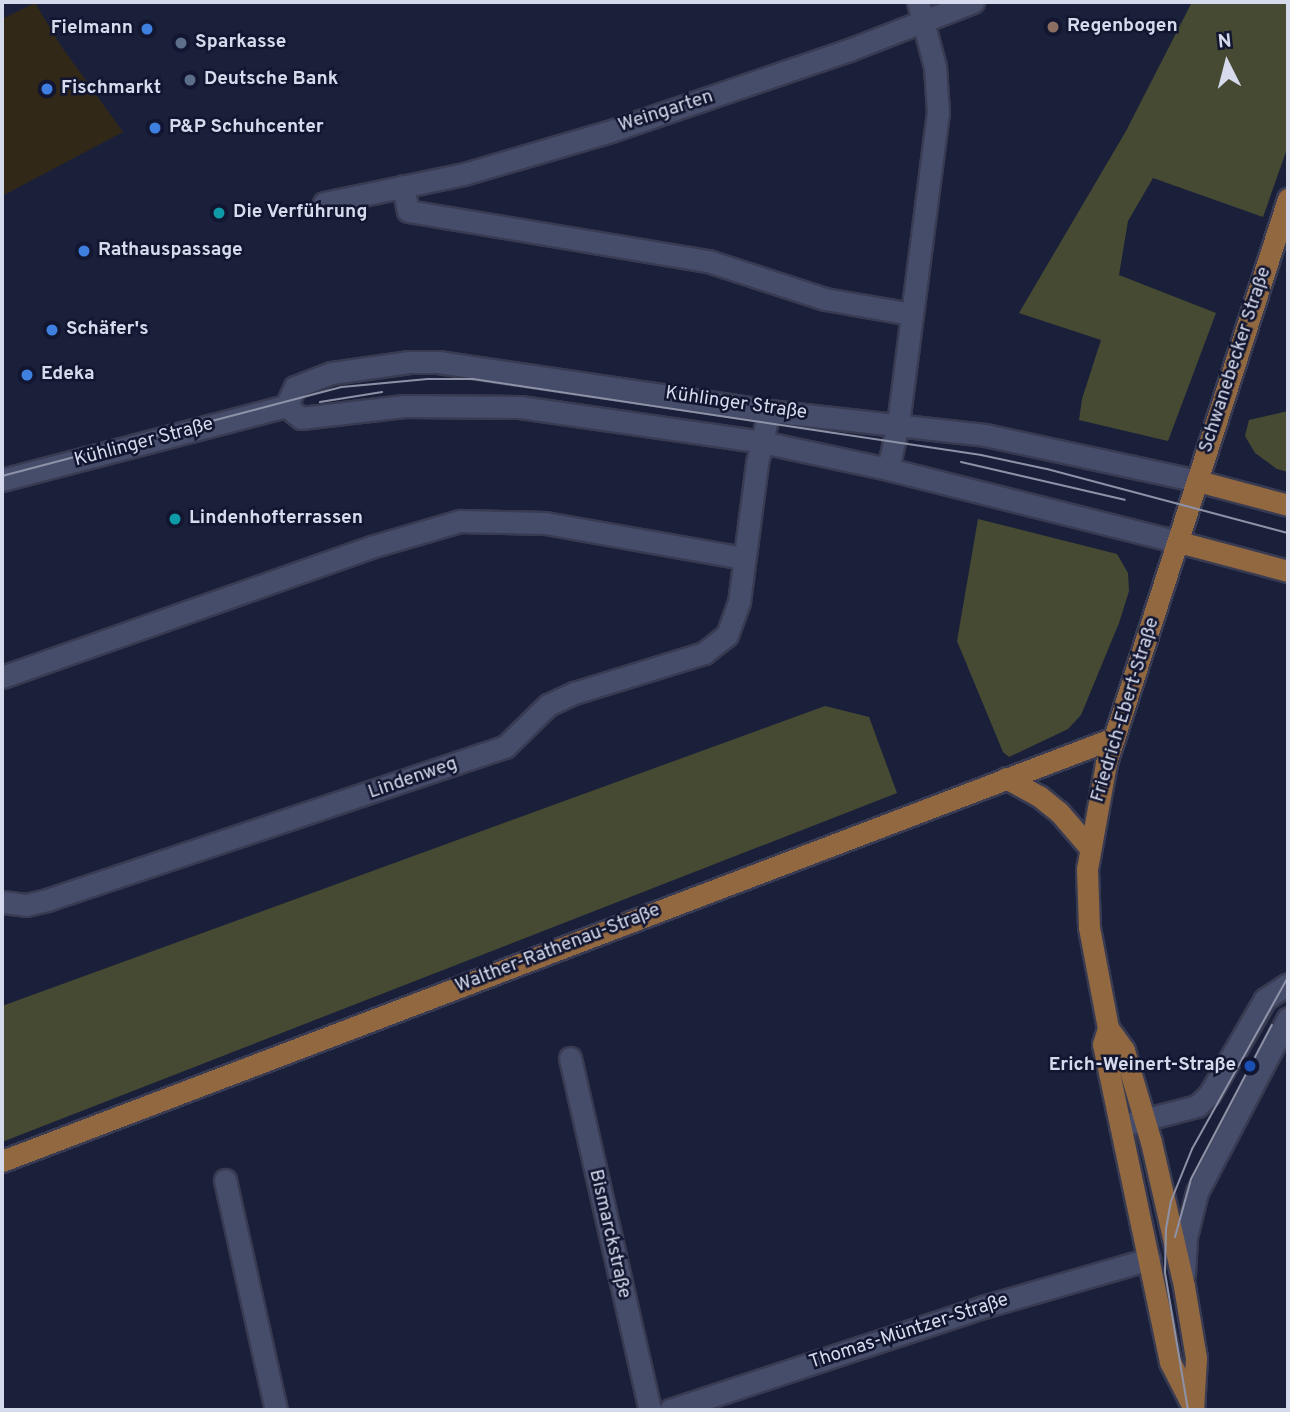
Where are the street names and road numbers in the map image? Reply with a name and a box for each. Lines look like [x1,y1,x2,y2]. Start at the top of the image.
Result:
street label: Weingarten [616,86,716,138]
street label: Schwanebecker Straße [1195,264,1277,456]
street label: Kühlinger Straße [664,383,808,425]
street label: Kühlinger Straße [72,414,216,472]
street label: Friedrich-Ebert-Straße [1087,615,1165,805]
street label: Lindenweg [365,753,461,805]
street label: Walther-Rathenau-Straße [452,899,664,999]
street label: Bismarckstraße [583,1167,635,1301]
street label: Thomas-Müntzer-Straße [807,1289,1011,1375]

